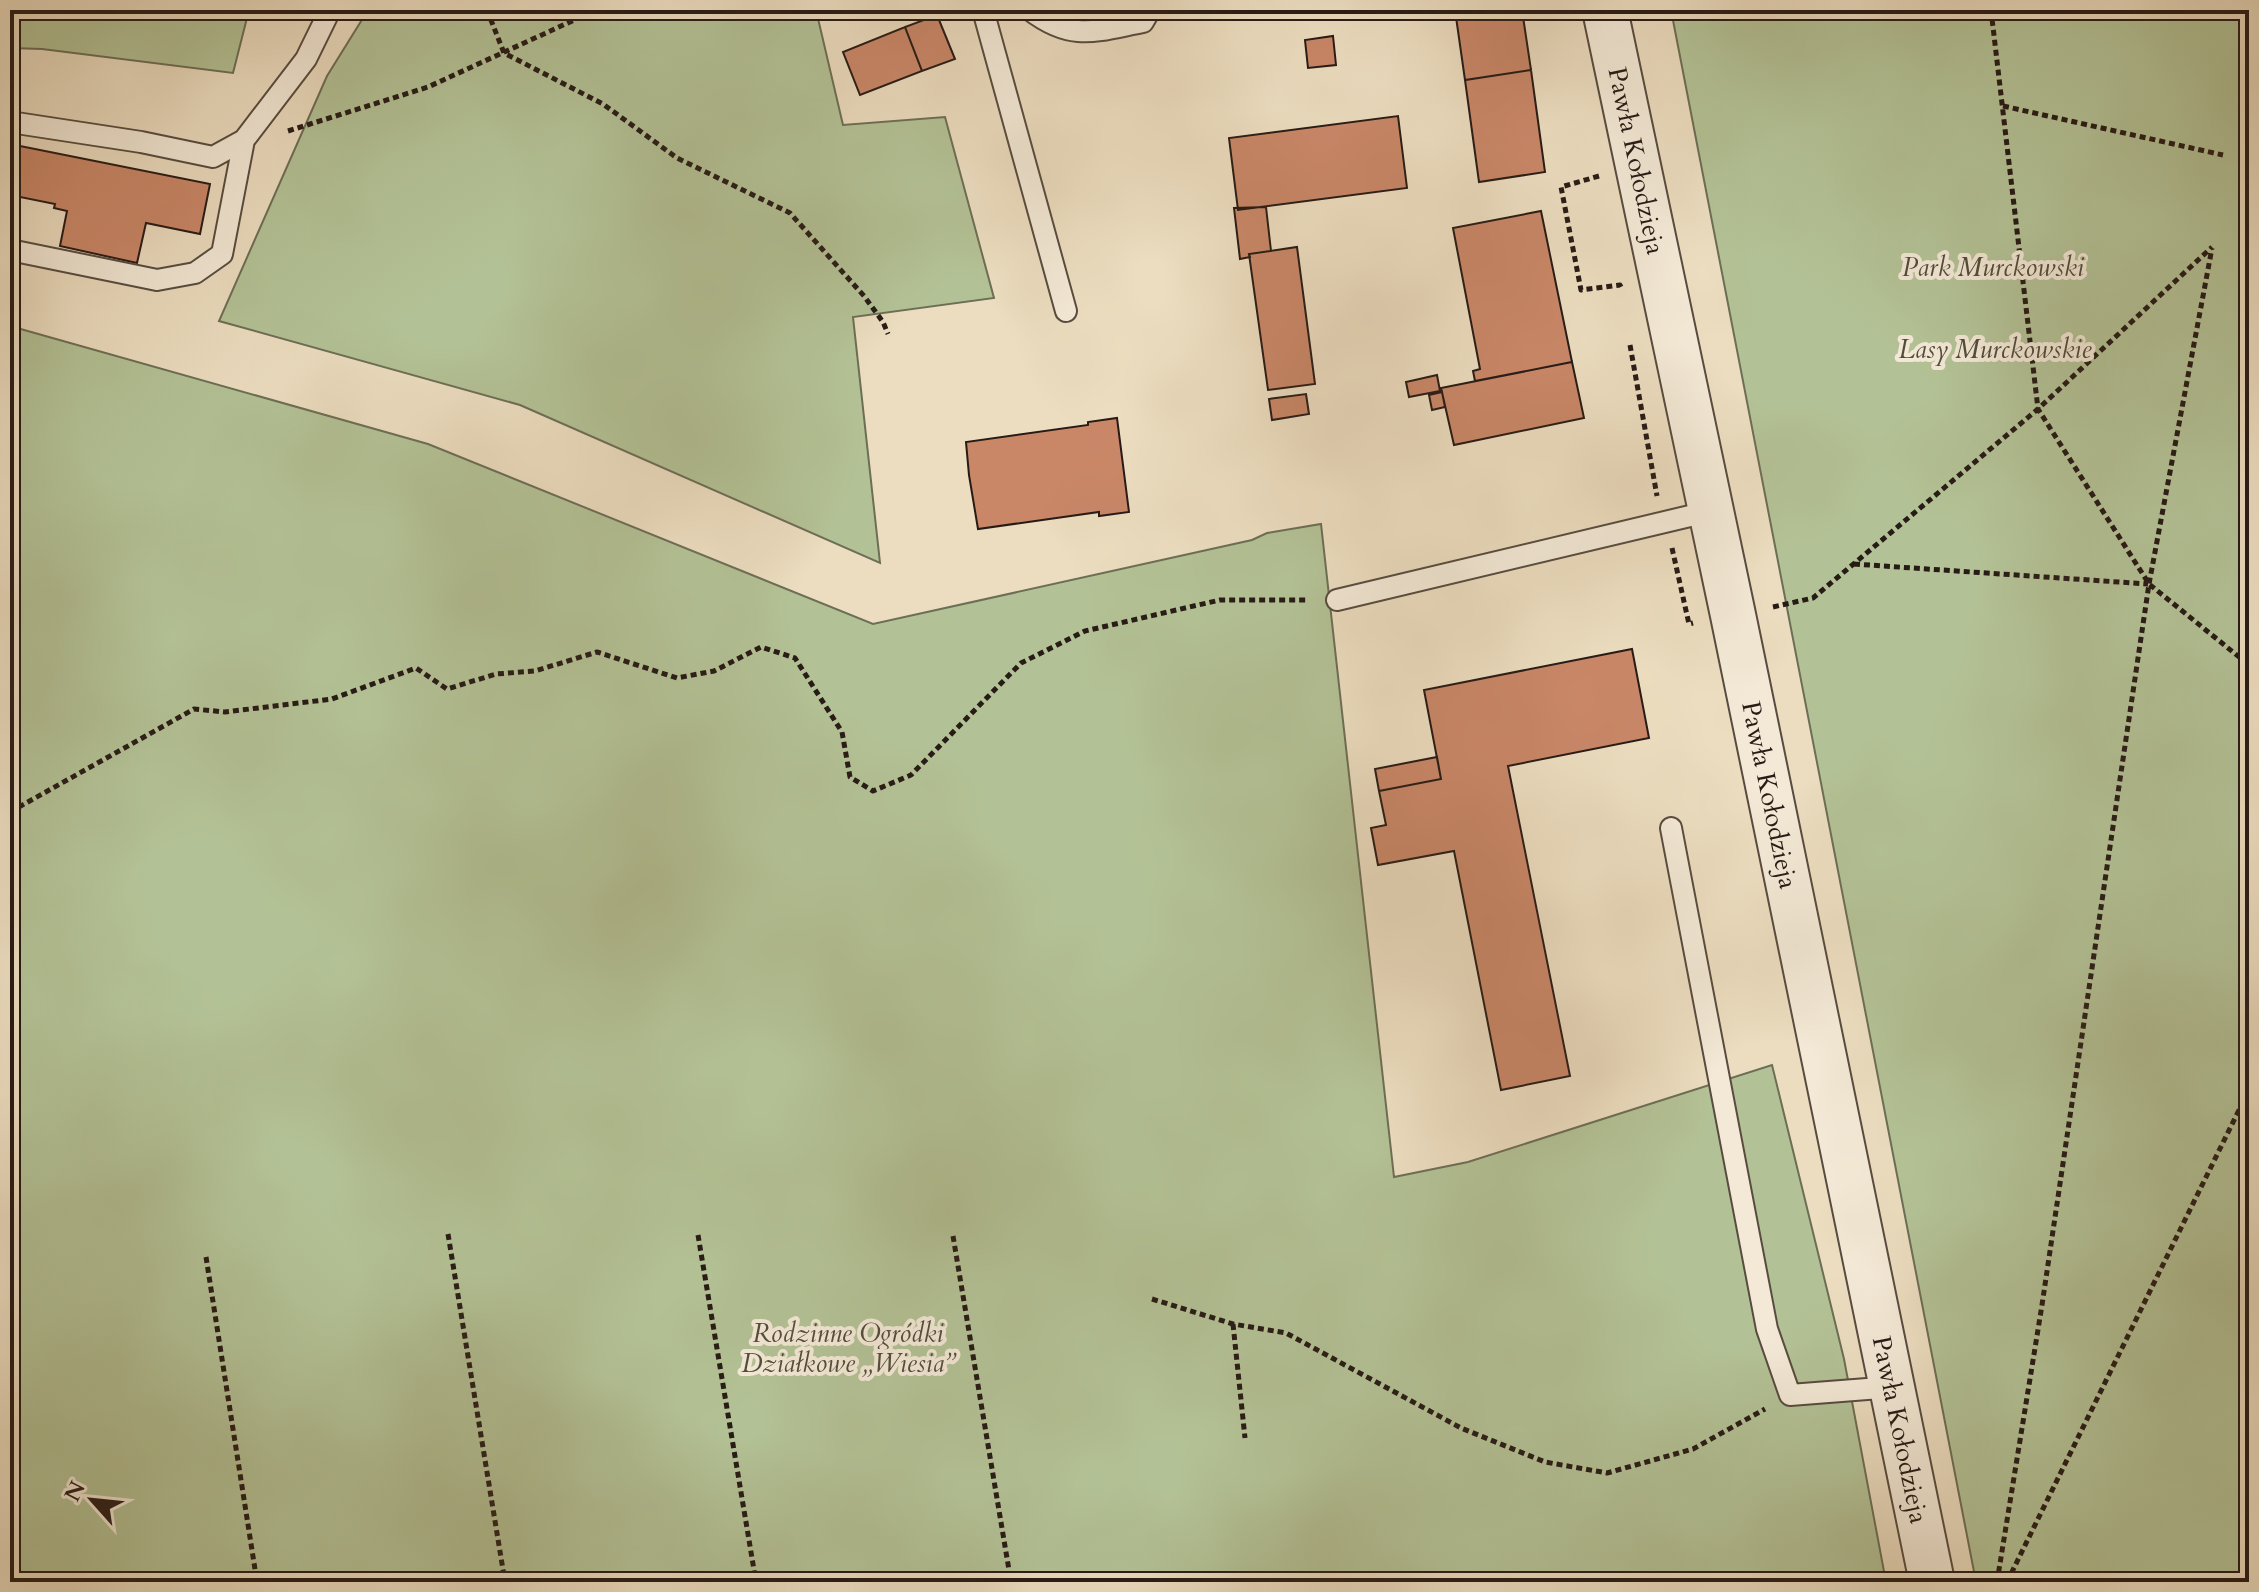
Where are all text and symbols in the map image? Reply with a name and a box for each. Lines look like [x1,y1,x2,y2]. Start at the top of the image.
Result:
street label: Pawła Kołodzieja [1600,64,1673,258]
park label: Park Murckowski [1902,250,2085,285]
park label: Lasy Murckowskie [1899,332,2092,367]
street label: Pawła Kołodzieja [1733,698,1806,892]
park label: Rodzinne Ogródki Działkowe „Wiesia” [741,1316,957,1381]
street label: Pawła Kołodzieja [1864,1333,1937,1527]
north arrow [52,1460,132,1540]
text: N [57,1476,93,1507]

